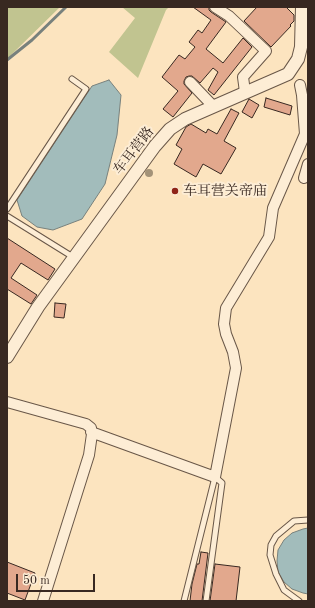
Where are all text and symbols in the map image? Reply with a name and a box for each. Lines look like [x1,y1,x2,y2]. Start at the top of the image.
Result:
street label: 车耳营路 [110,124,158,178]
place label: 车耳营关帝庙 [183,183,267,199]
marker: 车耳营关帝庙 [170,186,180,196]
scale bar [18,566,97,592]
text: 50 m [23,575,50,587]

